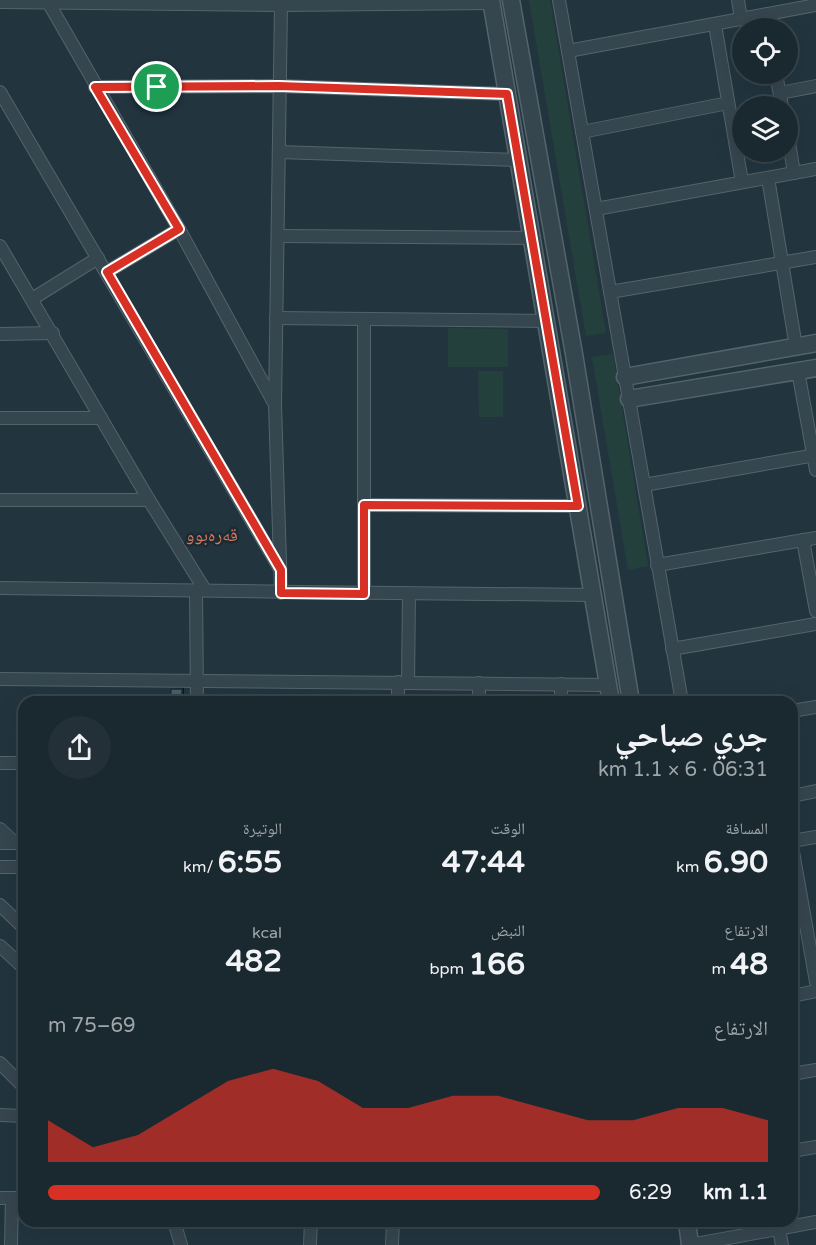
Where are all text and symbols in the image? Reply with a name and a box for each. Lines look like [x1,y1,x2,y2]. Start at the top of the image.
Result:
map controls [732,18,798,162]
button: locate [732,18,798,84]
pin [131,61,182,112]
icon: arrive [140,70,173,103]
button: layers [732,96,798,162]
district label: قەرەبوو [186,524,238,546]
button: share [48,716,111,779]
text: جري صباحي [614,716,768,755]
text: 06:31 · 6 × 1.1 km [598,758,768,782]
text: الوتيرة [243,819,282,839]
text: الوقت [491,819,525,839]
text: المسافة [726,819,768,839]
text: 6:55 [218,844,282,881]
text: 47:44 [442,844,525,881]
text: 6.90 [704,844,768,881]
text: /km [183,857,218,877]
text: km [676,857,704,877]
text: النبض [491,921,525,941]
text: الارتفاع [724,921,768,941]
text: kcal [252,923,282,943]
text: 482 [225,943,282,980]
text: 166 [468,946,525,983]
text: 48 [730,946,768,983]
text: bpm [429,959,468,979]
text: m [711,959,730,979]
text: 69–75 m [48,1014,136,1038]
text: الارتفاع [713,1017,768,1041]
text: 6:29 [629,1181,672,1205]
text: 1.1 km [703,1181,768,1205]

